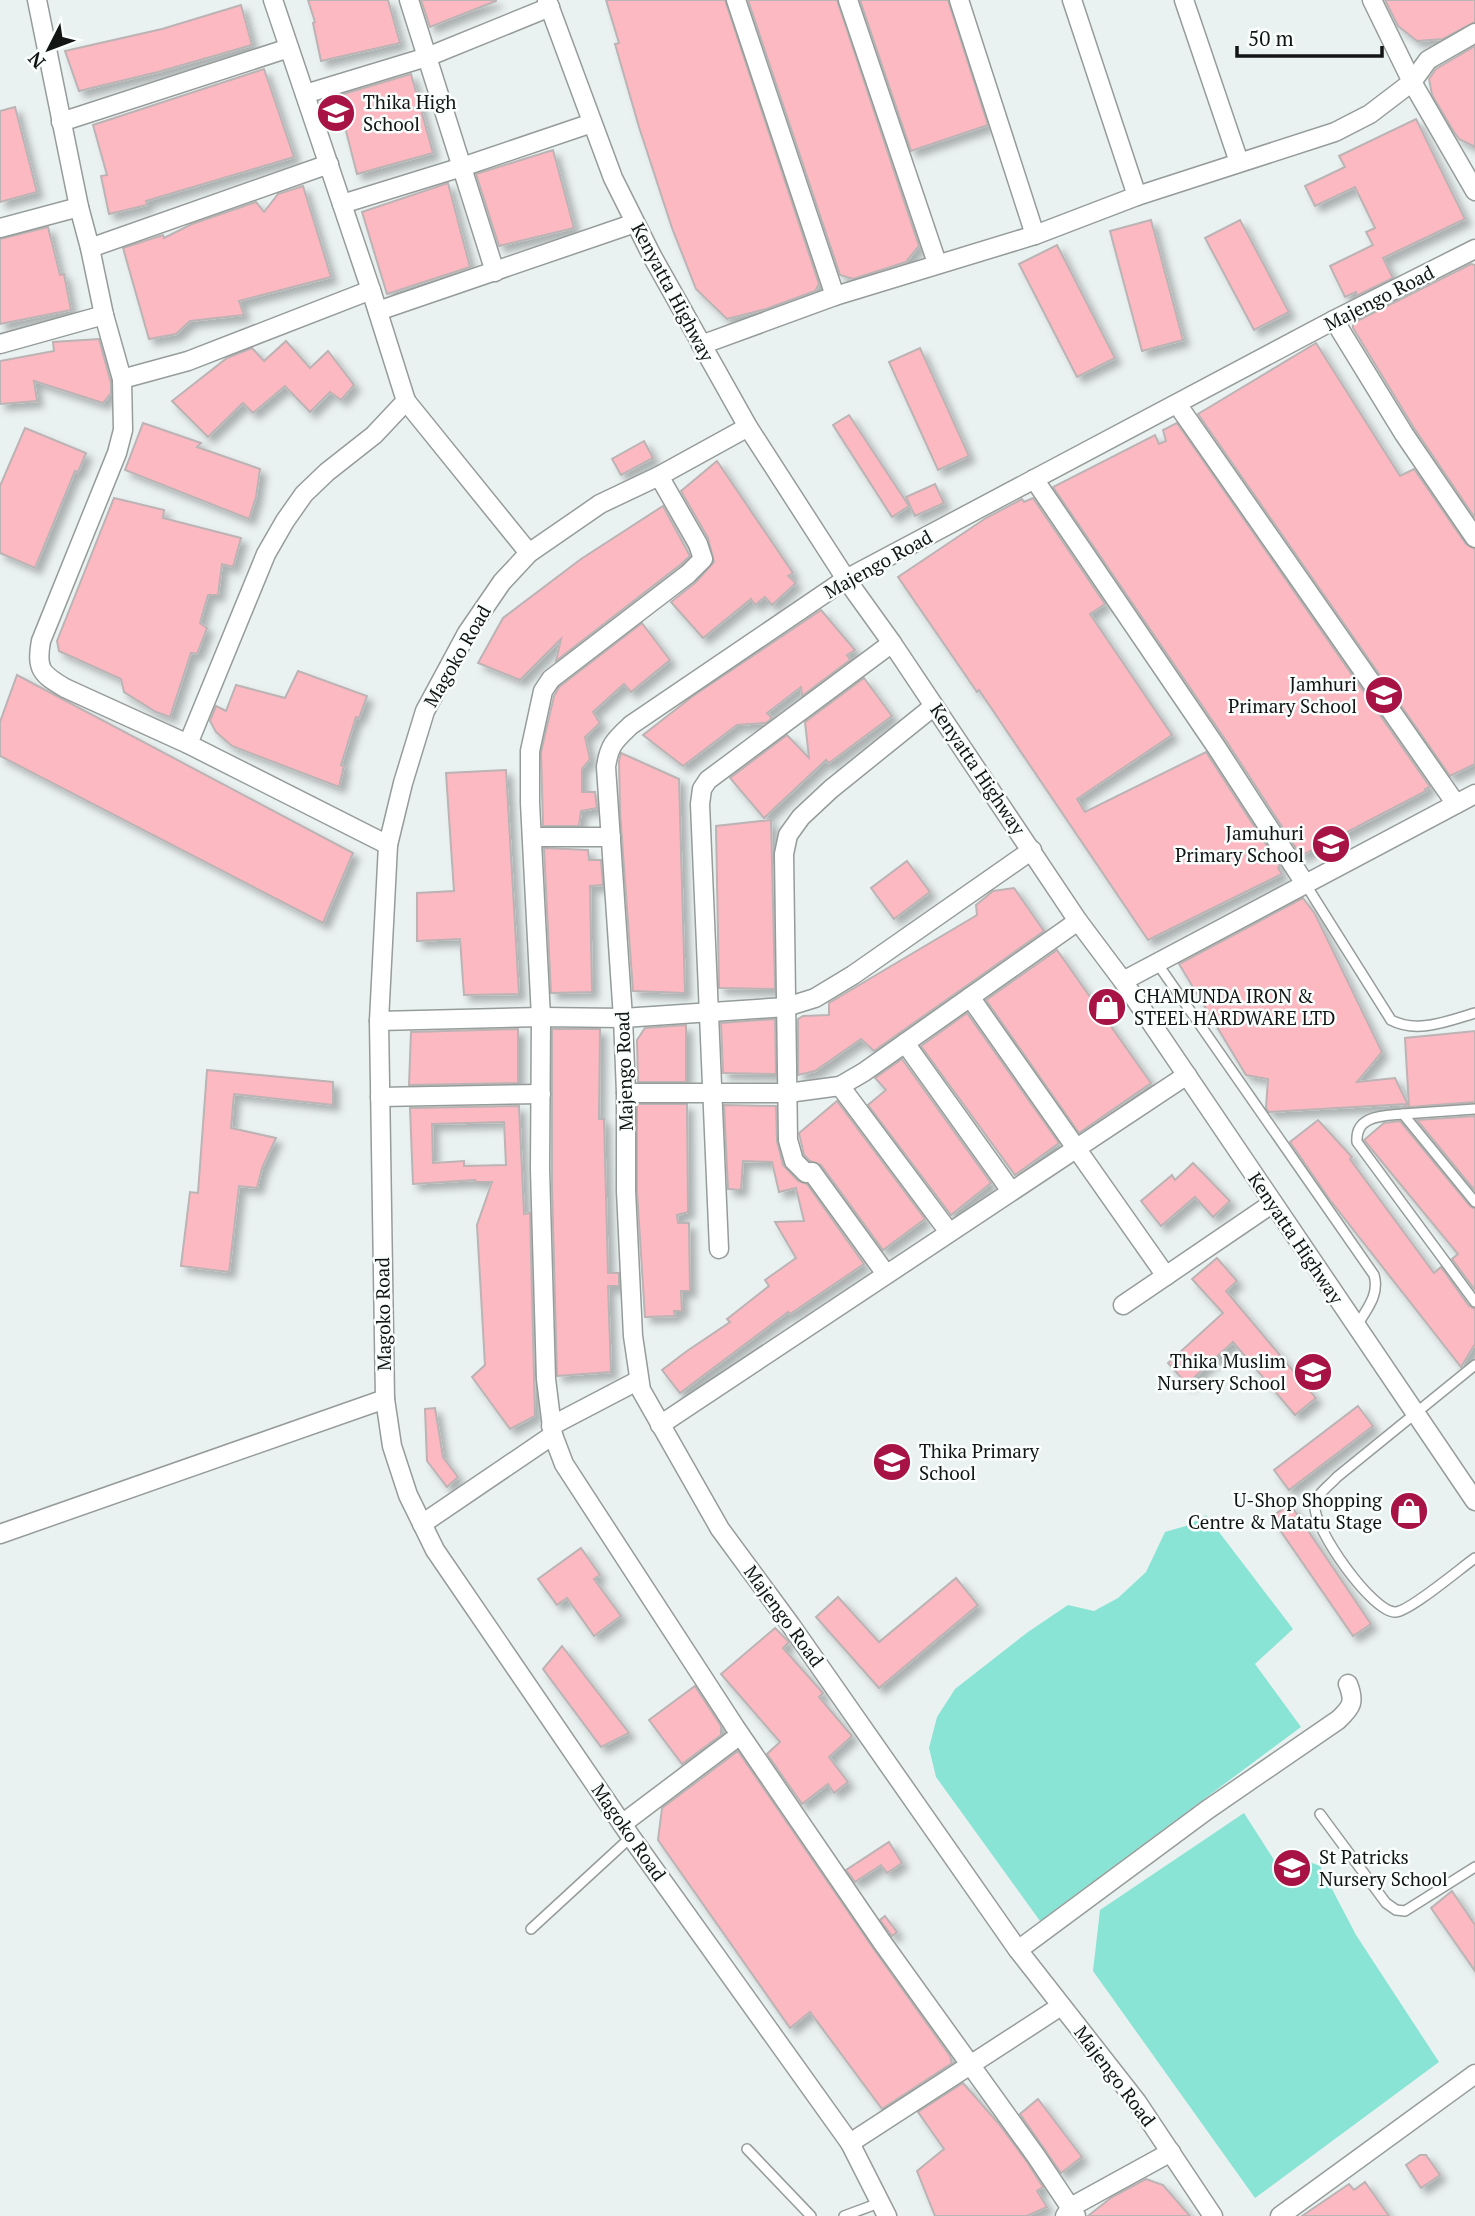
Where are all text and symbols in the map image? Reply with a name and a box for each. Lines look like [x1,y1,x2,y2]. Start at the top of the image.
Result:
north arrow [14,14,84,84]
scale bar [1237,14,1382,58]
text: 50 m [1248,24,1294,52]
text: N [21,47,50,74]
place label: Thika High School [363,89,456,136]
school or university icon: Thika High School [315,92,357,134]
street label: Kenyatta Highway [626,218,721,366]
street label: Majengo Road [1320,259,1438,336]
street label: Majengo Road [819,523,937,604]
street label: Magoko Road [417,600,496,711]
place label: Jamhuri Primary School [1228,671,1357,718]
school or university icon: Jamhuri Primary School [1363,674,1405,716]
street label: Kenyatta Highway [925,698,1032,840]
place label: Jamuhuri Primary School [1175,820,1304,867]
school or university icon: Jamuhuri Primary School [1310,823,1352,865]
place label: CHAMUNDA IRON & STEEL HARDWARE LTD [1134,983,1335,1030]
shop icon: CHAMUNDA IRON & STEEL HARDWARE LTD [1086,986,1128,1028]
street label: Majengo Road [609,1010,638,1131]
street label: Kenyatta Highway [1243,1167,1350,1309]
street label: Magoko Road [369,1257,396,1371]
place label: Thika Muslim Nursery School [1157,1348,1287,1395]
school or university icon: Thika Muslim Nursery School [1292,1351,1334,1393]
place label: Thika Primary School [919,1438,1040,1485]
school or university icon: Thika Primary School [871,1441,913,1483]
place label: U-Shop Shopping Centre & Matatu Stage [1188,1487,1383,1534]
shop icon: U-Shop Shopping Centre & Matatu Stage [1388,1490,1430,1532]
street label: Majengo Road [739,1560,830,1672]
street label: Magoko Road [587,1778,673,1886]
place label: St Patricks Nursery School [1319,1844,1448,1891]
school or university icon: St Patricks Nursery School [1271,1847,1313,1889]
street label: Majengo Road [1069,2020,1162,2131]

